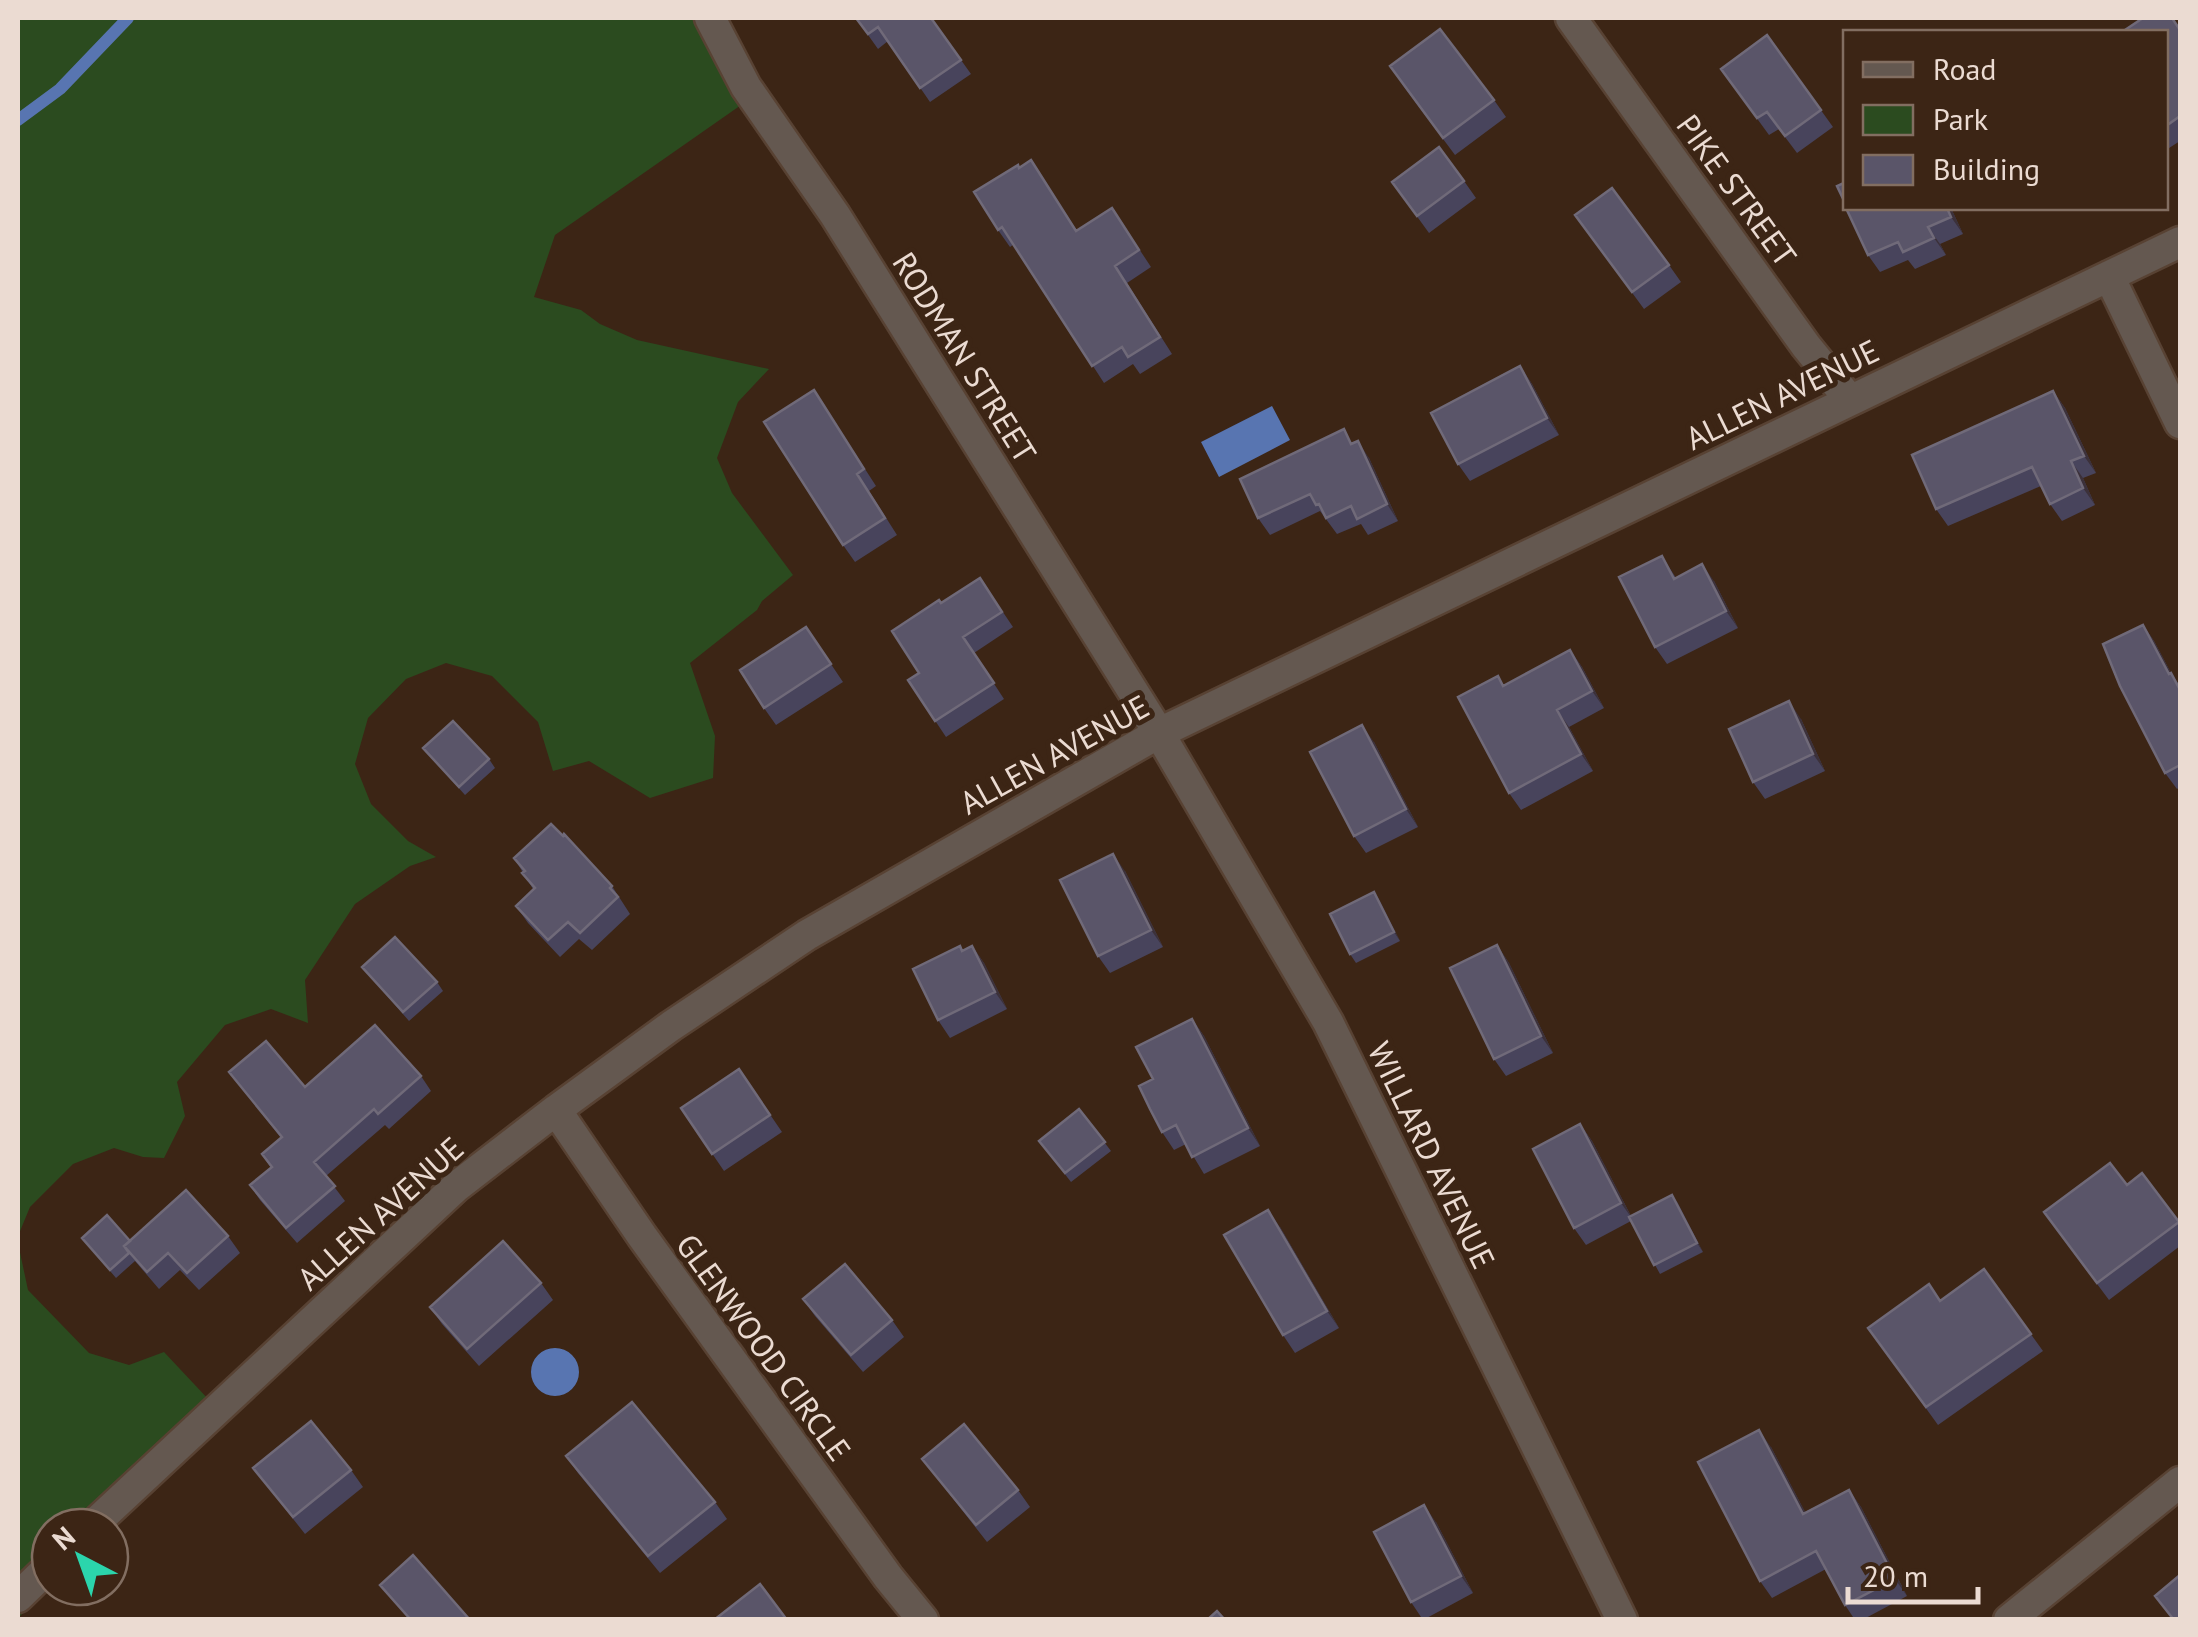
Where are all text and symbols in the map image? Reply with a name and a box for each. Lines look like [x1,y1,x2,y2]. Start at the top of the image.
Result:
legend [1843,30,2168,210]
text: Road [1933,49,1997,88]
text: Park [1933,99,1989,138]
street label: PIKE STREET [1668,106,1807,275]
text: Building [1933,149,2040,188]
street label: RODMAN STREET [883,244,1047,470]
street label: ALLEN AVENUE [1678,329,1886,459]
street label: ALLEN AVENUE [952,685,1156,823]
street label: WILLARD AVENUE [1359,1035,1505,1275]
street label: ALLEN AVENUE [288,1127,472,1299]
street label: GLENWOOD CIRCLE [667,1225,861,1469]
north arrow [30,1507,130,1607]
text: N [44,1518,82,1558]
scale bar [1848,1542,1978,1604]
text: 20 m [1863,1556,1928,1595]

